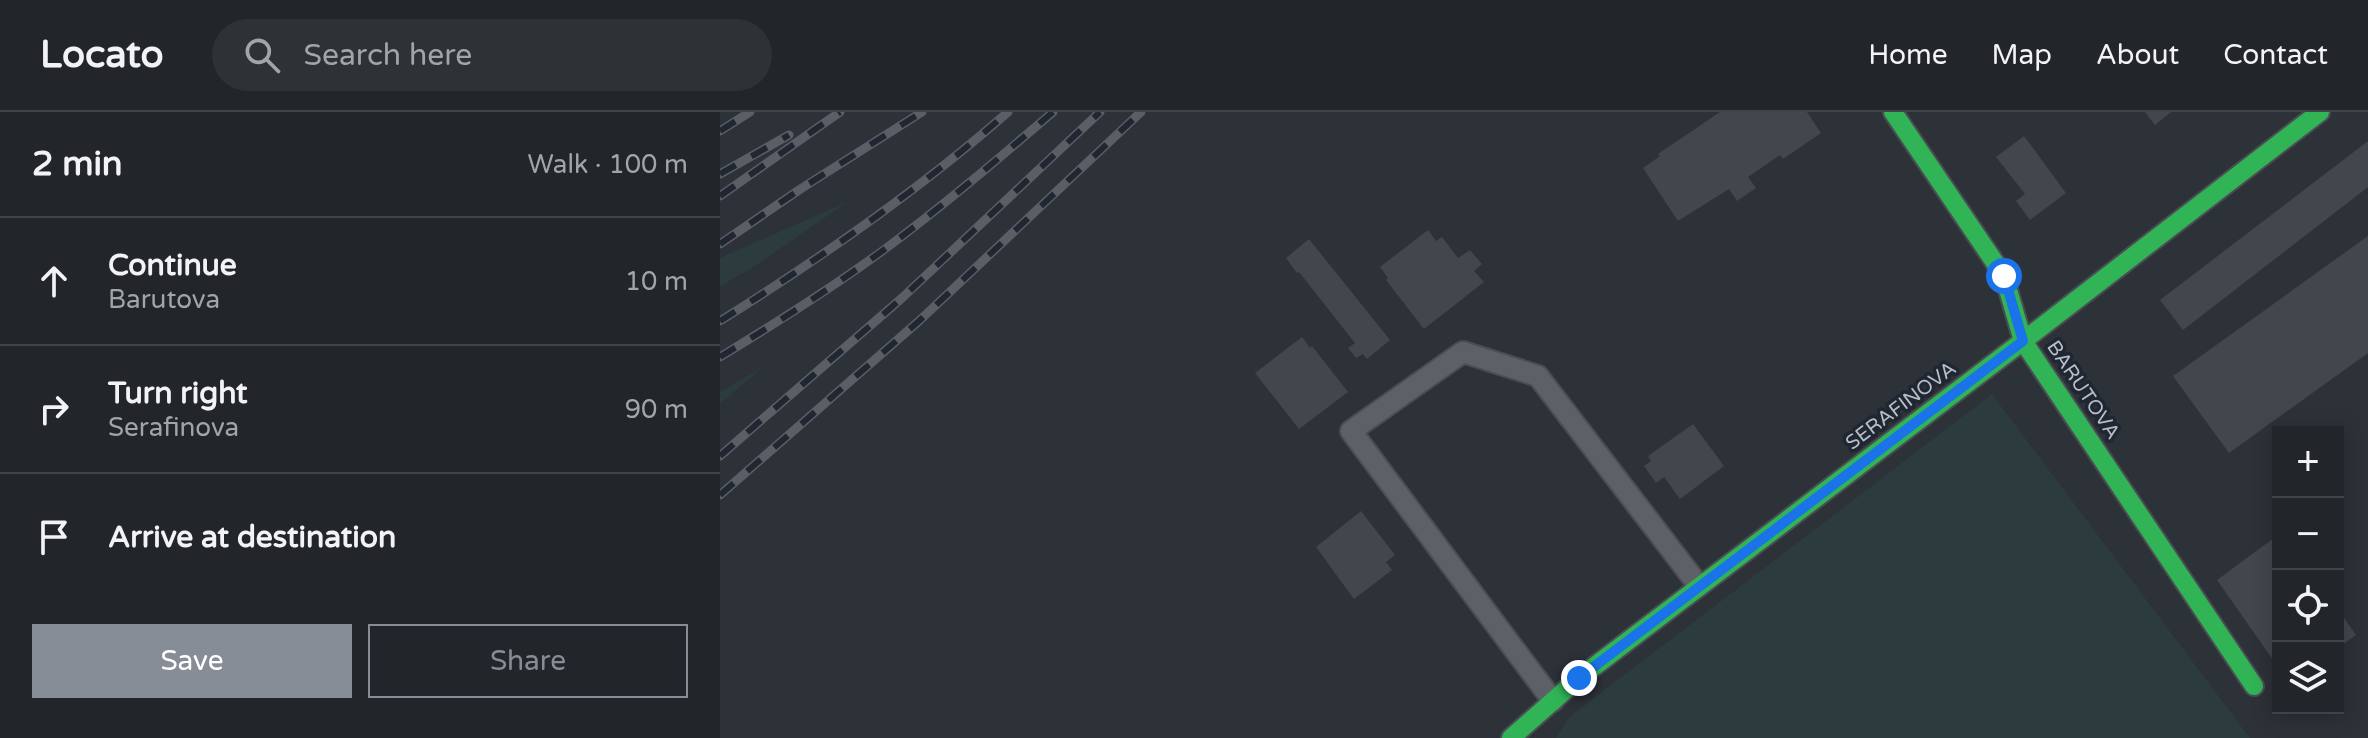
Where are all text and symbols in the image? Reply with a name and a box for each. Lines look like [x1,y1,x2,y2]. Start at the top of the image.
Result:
search box [212,19,772,91]
text: Locato [40,32,164,78]
icon: search [240,33,284,77]
text: Search here [304,37,472,74]
text: Home [1868,38,1948,72]
text: Map [1992,38,2052,72]
text: About [2096,38,2179,72]
text: Contact [2223,38,2328,72]
text: 2 min [32,144,123,185]
text: Walk · 100 m [528,149,688,180]
text: Continue [108,247,237,284]
route start [1986,258,2022,294]
icon: ahead [32,259,76,303]
text: 10 m [625,266,688,297]
text: Barutova [108,284,220,315]
street label: BARUTOVA [2041,336,2125,444]
street label: SERAFINOVA [1841,357,1961,455]
text: Turn right [108,375,248,412]
icon: right [32,387,76,431]
text: 90 m [625,394,688,425]
text: Serafinova [108,412,239,443]
map controls [2272,426,2344,714]
button: + [2272,426,2344,498]
button: − [2272,498,2344,570]
icon: arrive [32,515,76,559]
text: Arrive at destination [108,519,396,556]
button: locate [2272,570,2344,642]
button: Save [32,624,352,698]
button: Share [368,624,688,698]
button: layers [2272,642,2344,714]
route end [1561,660,1597,696]

